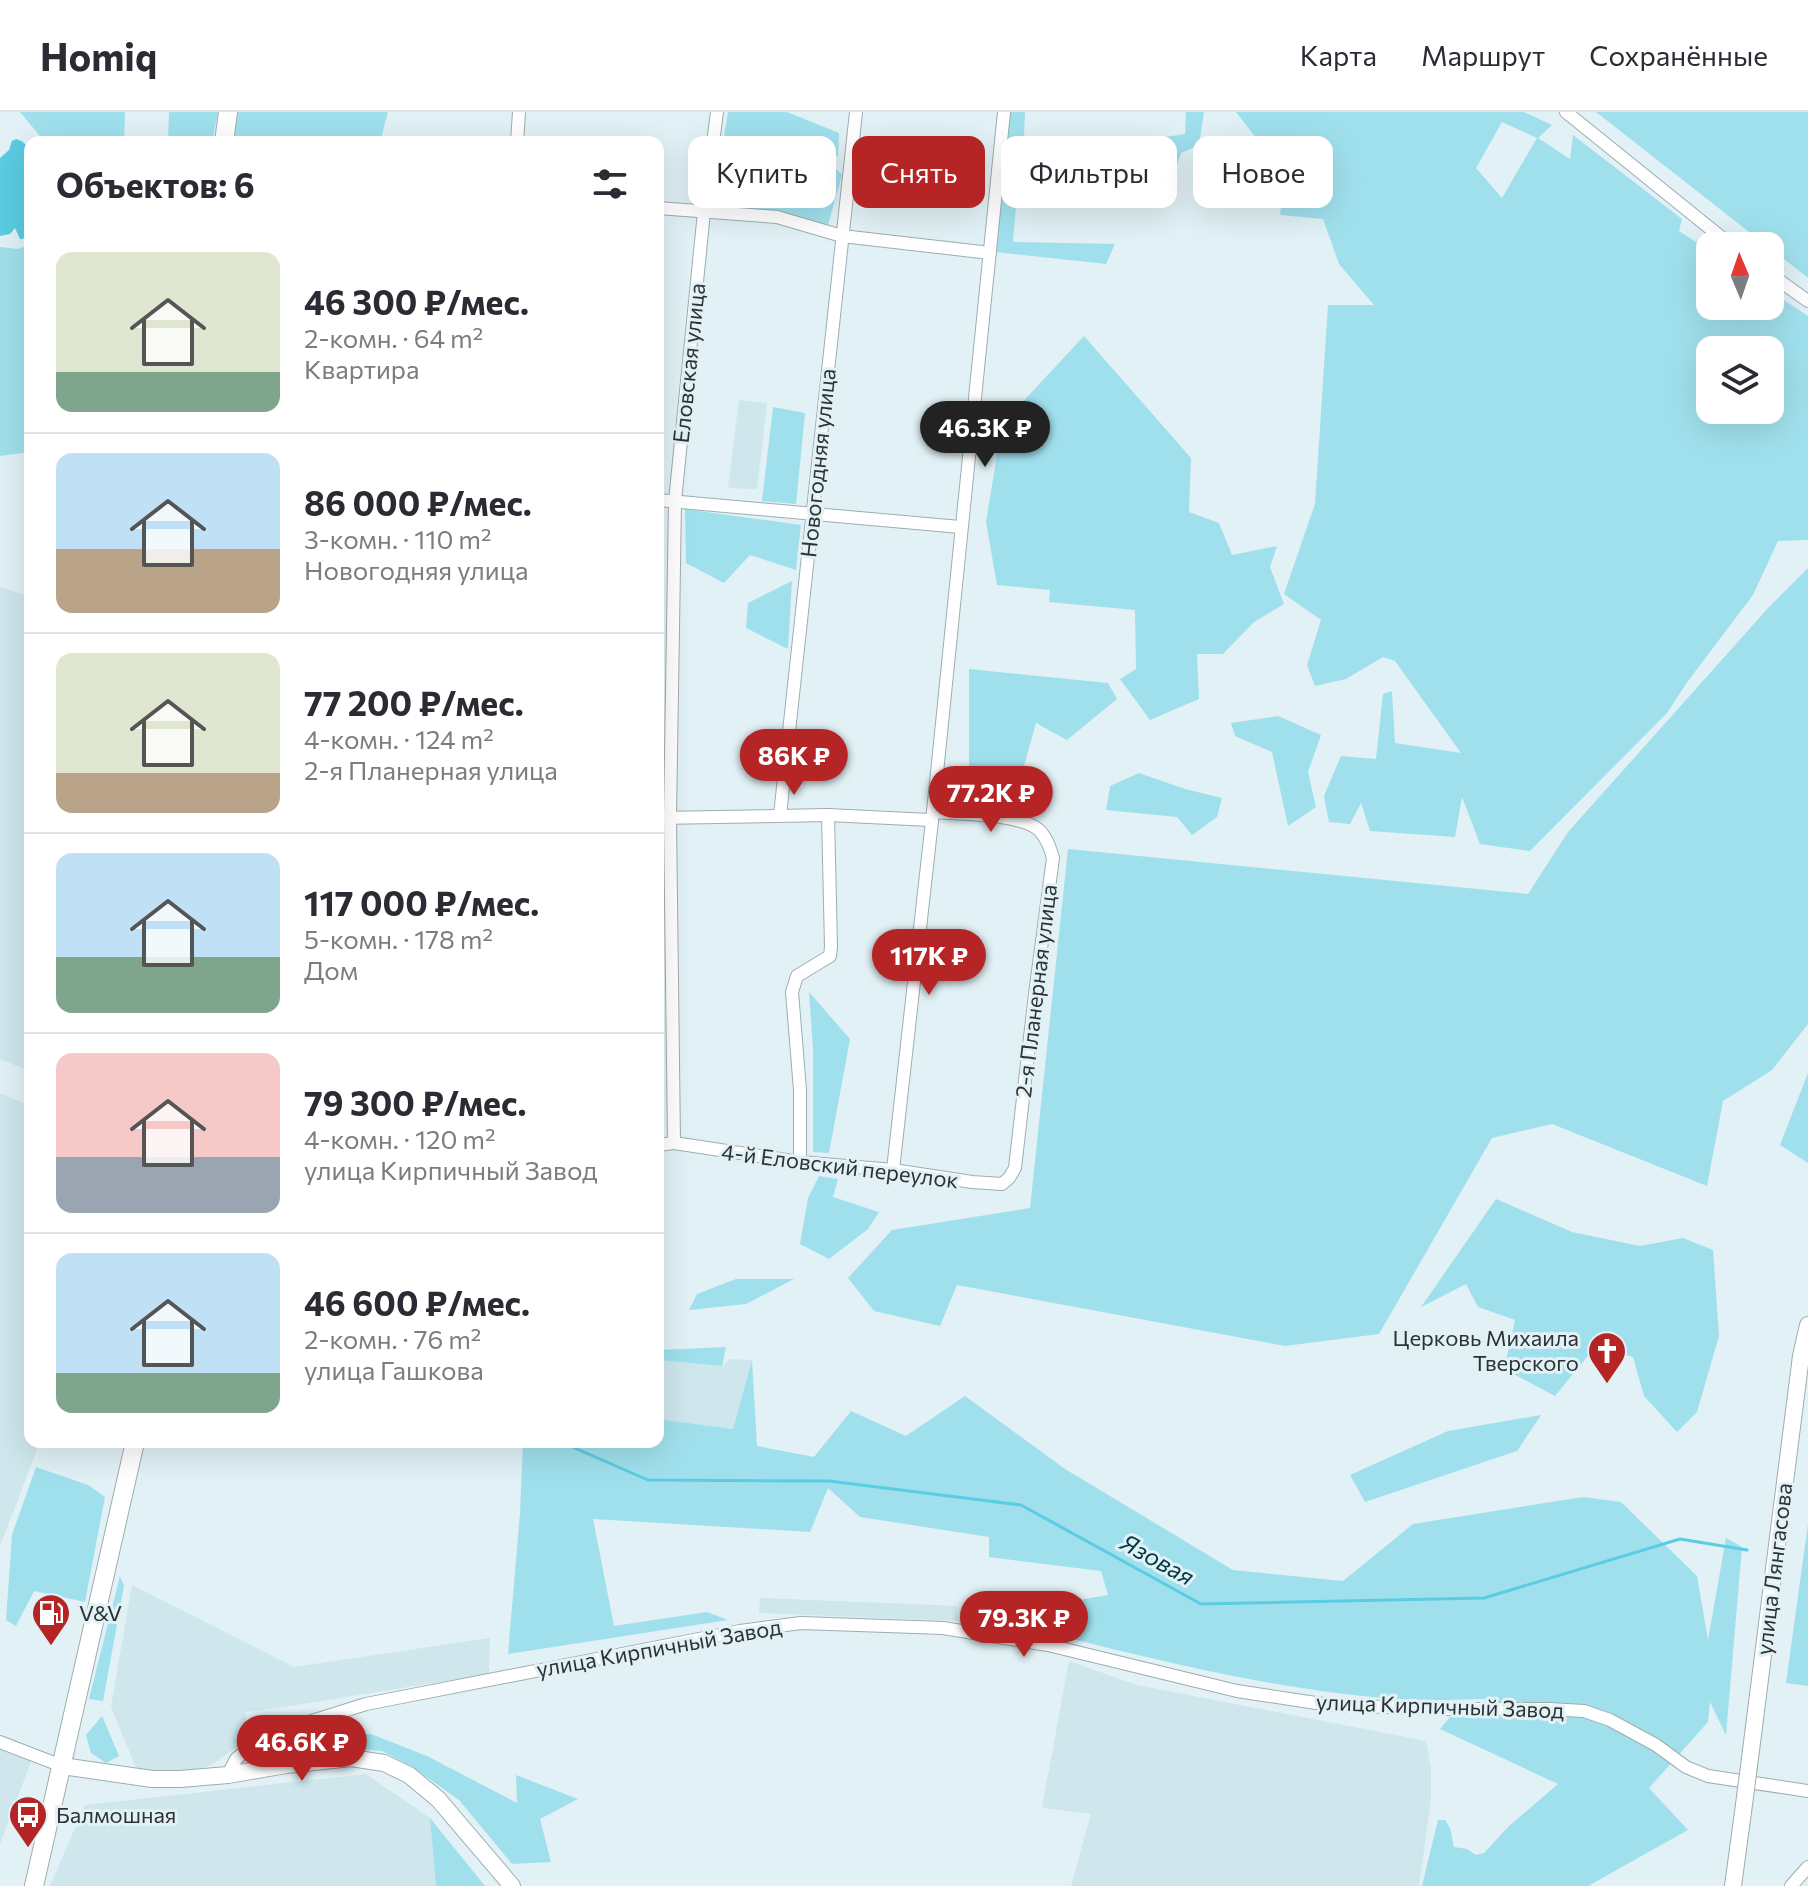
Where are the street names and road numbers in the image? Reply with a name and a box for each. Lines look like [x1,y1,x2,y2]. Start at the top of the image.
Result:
street label: Еловская улица [667,282,710,444]
street label: Новогодняя улица [794,367,841,559]
street label: 2-я Планерная улица [1009,883,1062,1099]
street label: 4-й Еловский переулок [720,1138,960,1193]
street label: улица Лянгасова [1750,1481,1797,1657]
street label: улица Кирпичный Завод [534,1613,784,1682]
street label: улица Кирпичный Завод [1315,1688,1565,1723]

